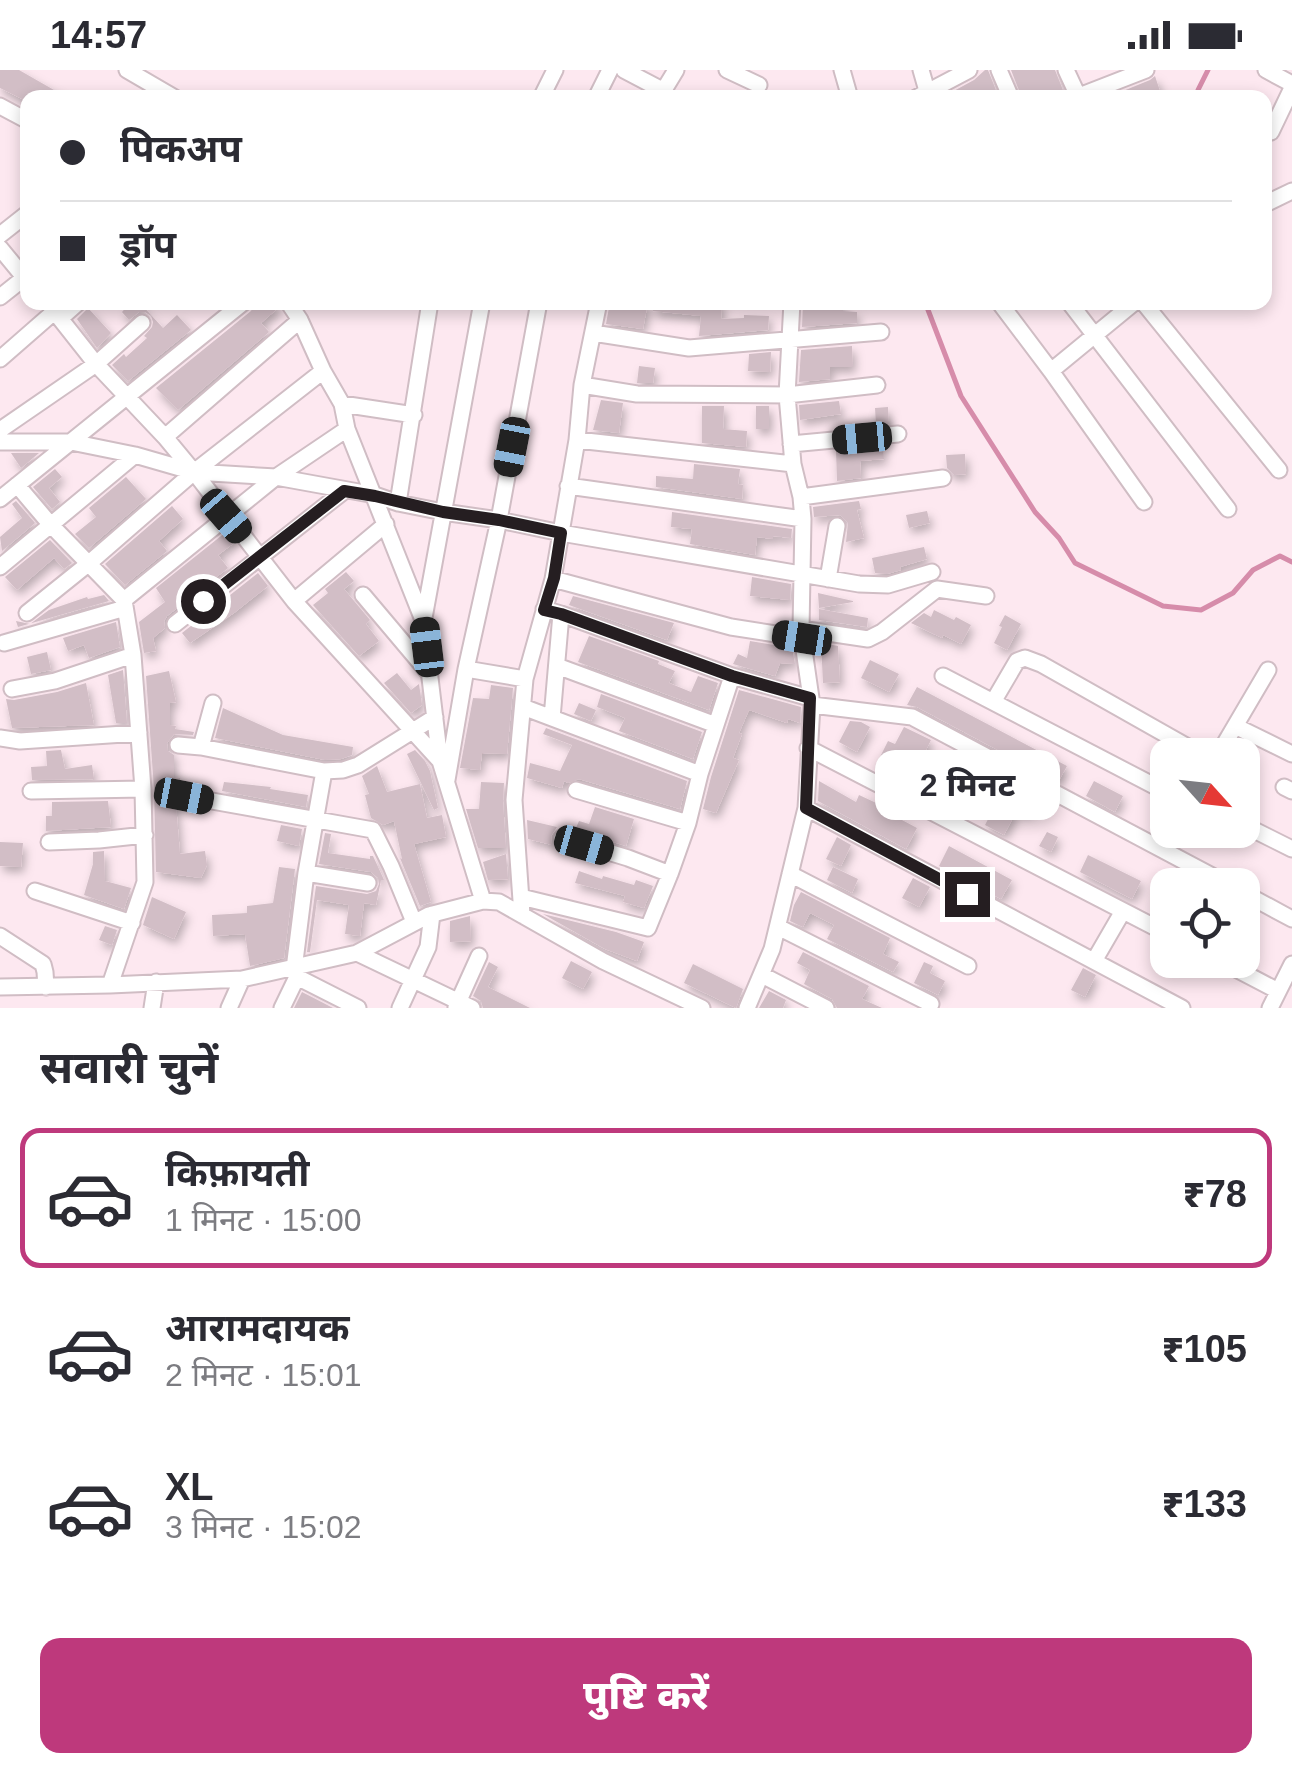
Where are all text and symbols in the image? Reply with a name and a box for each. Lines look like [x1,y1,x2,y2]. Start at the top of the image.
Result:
text: 14:57 [50,14,147,56]
text: पिकअप [120,128,242,170]
text: ड्रॉप [120,224,176,266]
car [492,415,532,479]
car [831,420,893,456]
car [195,484,257,548]
route start [181,579,226,624]
car [408,615,446,679]
car [770,618,834,658]
north arrow [1150,738,1260,848]
map controls [1150,738,1260,978]
callout: 2 मिनट [874,749,1060,819]
text: 2 मिनट [920,767,1015,803]
car [152,776,216,816]
car [551,822,617,868]
button: locate [1150,868,1260,978]
route end [945,872,990,917]
text: सवारी चुनें [40,1042,218,1093]
text: किफ़ायती [165,1152,309,1194]
icon: car [45,1153,135,1243]
text: ₹78 [1183,1173,1247,1215]
text: 1 मिनट · 15:00 [165,1202,362,1238]
text: आरामदायक [165,1307,349,1349]
icon: car [45,1308,135,1398]
text: ₹105 [1162,1328,1247,1370]
text: 2 मिनट · 15:01 [165,1357,362,1393]
icon: car [45,1463,135,1553]
text: XL [165,1466,214,1508]
text: ₹133 [1162,1483,1247,1525]
text: 3 मिनट · 15:02 [165,1509,362,1545]
button: पुष्टि करें [40,1638,1252,1753]

